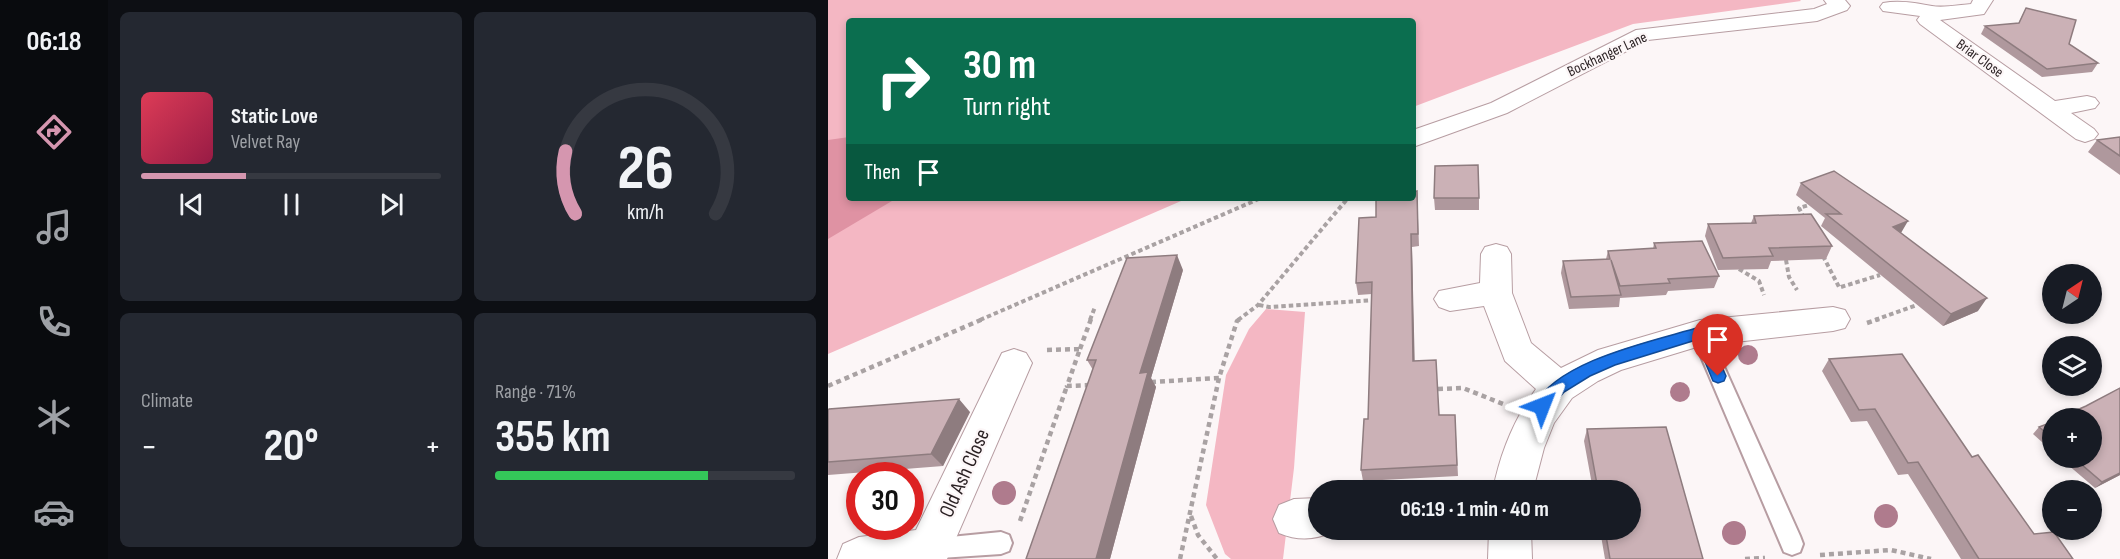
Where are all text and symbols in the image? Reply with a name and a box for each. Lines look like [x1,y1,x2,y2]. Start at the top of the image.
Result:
text: 06:18 [27,26,81,58]
street label: Bockhanger Lane [1564,28,1650,81]
street label: Briar Close [1952,35,2007,82]
text: 30 m [963,40,1036,91]
icon: right [864,42,942,120]
text: Turn right [963,91,1050,123]
text: Static Love [231,103,318,130]
icon: directions [33,111,75,153]
text: Velvet Ray [231,130,300,154]
text: 26 [617,132,673,207]
icon: arrive [912,156,945,189]
text: Then [864,159,900,186]
icon: previous [175,188,208,221]
icon: pause [275,188,308,221]
icon: next [375,188,408,221]
text: km/h [626,200,664,225]
icon: music [33,206,75,248]
north arrow [2042,264,2102,324]
map controls [2042,264,2102,540]
icon: phone [33,301,75,343]
pin [1692,314,1743,376]
icon: arrive [1701,323,1734,356]
button: layers [2042,336,2102,396]
position arrow [1510,374,1574,438]
text: Range · 71% [495,380,576,404]
text: Climate [141,389,193,413]
icon: climate [33,396,75,438]
button: + [2042,408,2102,468]
text: 355 km [495,410,611,465]
text: 20° [263,419,319,474]
street label: Old Ash Close [934,425,995,521]
text: − [141,427,157,467]
text: + [425,427,441,467]
speed limit sign: 30 [846,462,924,540]
button: − [2042,480,2102,540]
icon: car [33,491,75,533]
text: 06:19 · 1 min · 40 m [1400,496,1549,523]

